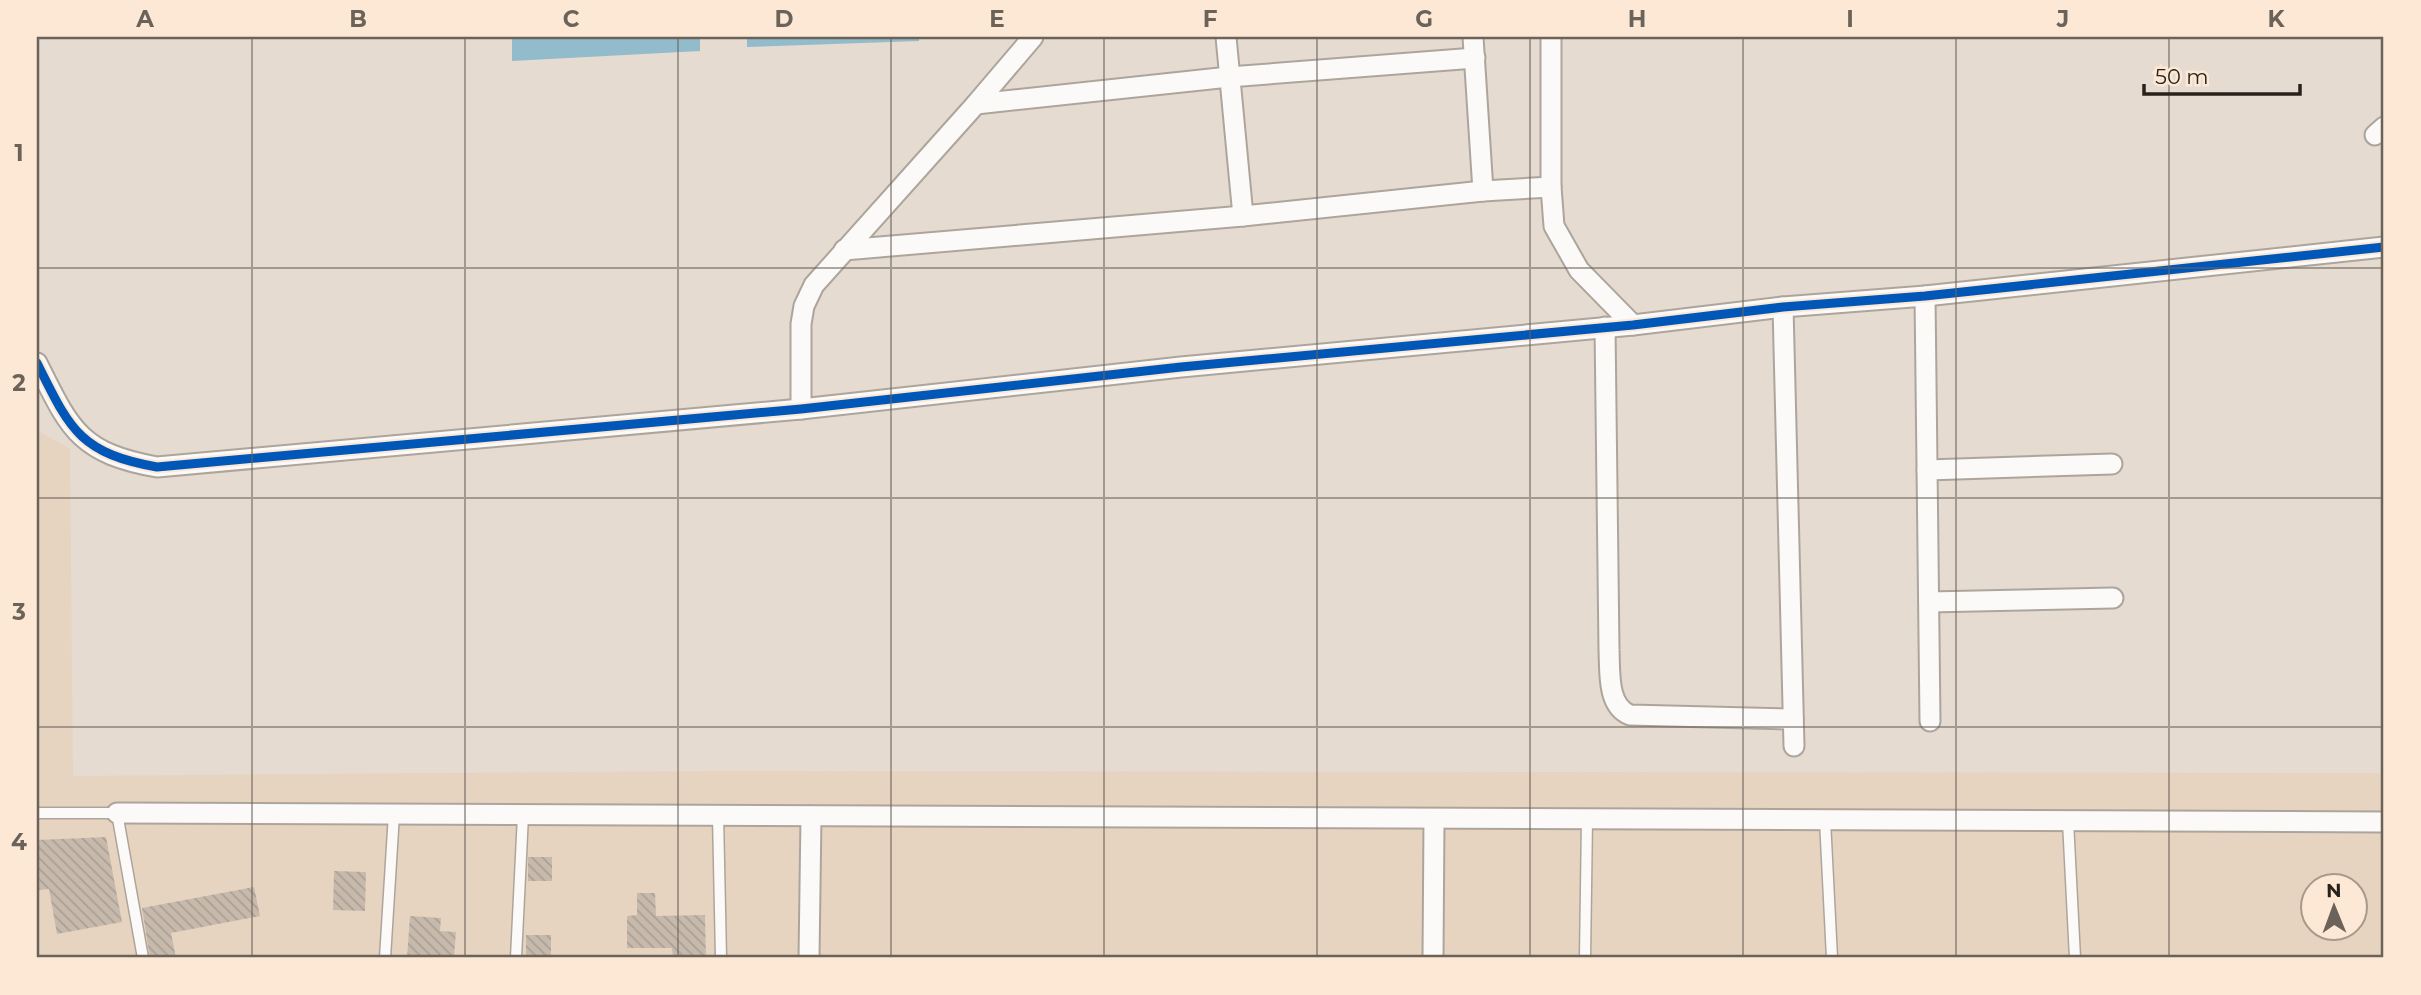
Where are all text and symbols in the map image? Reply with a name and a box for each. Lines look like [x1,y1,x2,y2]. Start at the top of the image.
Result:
text: A [135,5,154,33]
text: B [349,5,367,33]
text: C [563,5,580,33]
text: D [775,5,794,33]
text: E [989,5,1005,33]
text: F [1203,5,1218,33]
text: G [1415,5,1433,33]
text: H [1628,5,1646,33]
text: I [1846,5,1854,33]
text: J [2056,5,2069,33]
text: K [2267,5,2285,33]
scale bar [2144,52,2300,96]
text: 50 m [2155,64,2209,89]
text: 1 [14,139,24,167]
text: 2 [12,369,26,397]
text: 3 [11,598,26,626]
text: 4 [11,828,27,856]
north arrow [2298,872,2368,942]
text: N [2326,879,2342,902]

